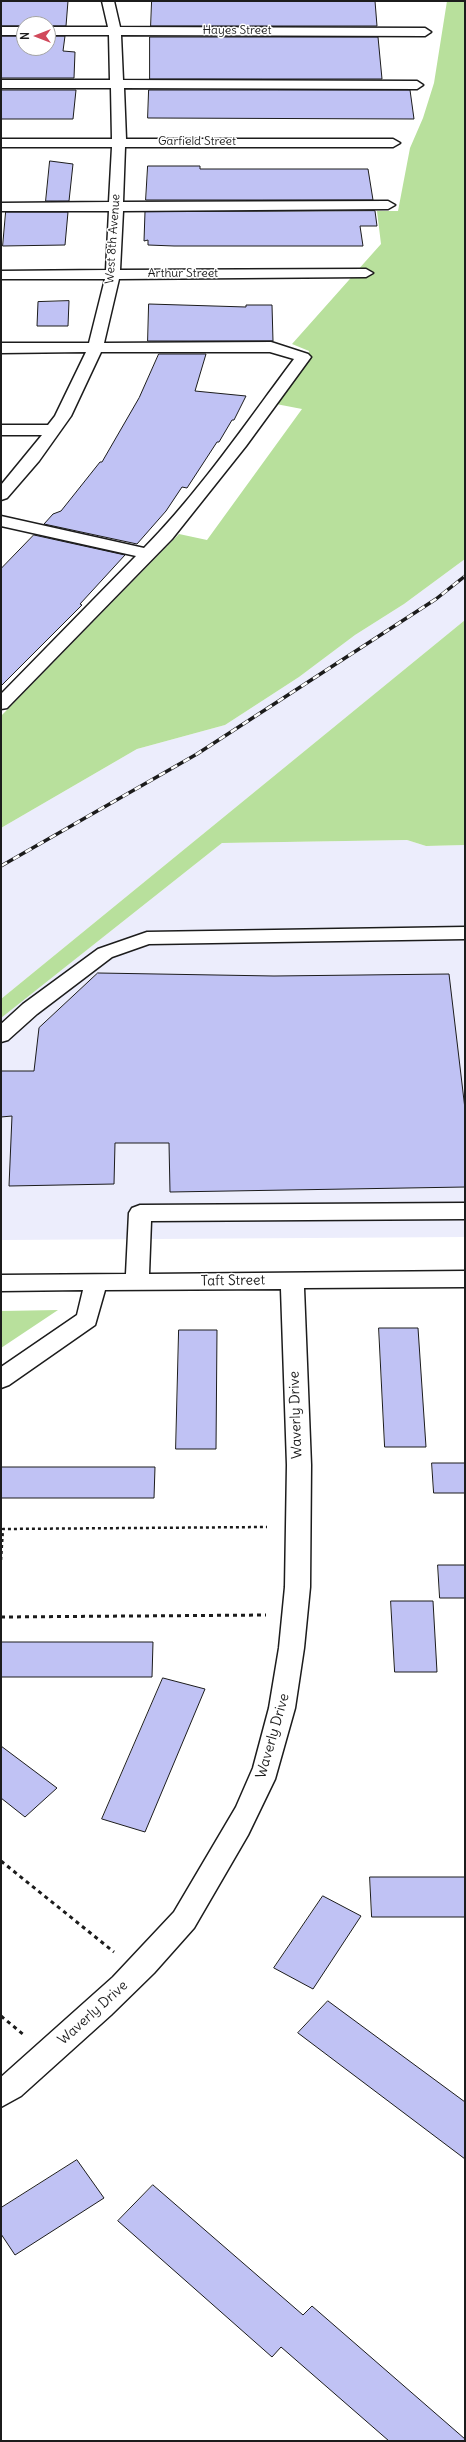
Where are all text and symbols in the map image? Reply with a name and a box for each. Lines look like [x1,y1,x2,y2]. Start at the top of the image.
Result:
north arrow [16,16,56,56]
street label: Hayes Street [202,24,272,38]
text: N [18,32,32,40]
street label: Garfield Street [158,135,236,149]
street label: West 8th Avenue [103,193,123,285]
street label: Arthur Street [148,267,218,281]
street label: Taft Street [201,1272,265,1290]
street label: Waverly Drive [286,1371,306,1459]
street label: Waverly Drive [253,1691,293,1781]
street label: Waverly Drive [55,1977,131,2049]

